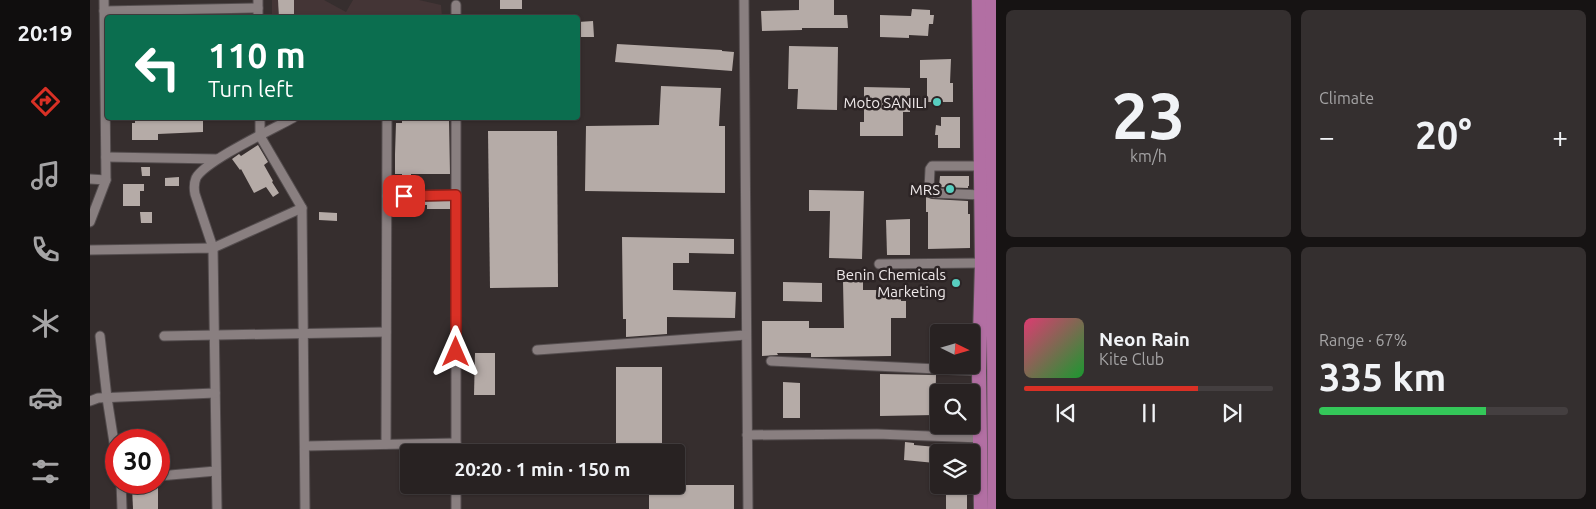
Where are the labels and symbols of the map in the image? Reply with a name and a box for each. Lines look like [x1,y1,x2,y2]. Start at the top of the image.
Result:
place label: Moto SANILI [843,94,927,111]
marker: Moto SANILI [931,96,943,108]
pin [383,175,425,217]
place label: MRS [910,181,940,198]
marker: MRS [944,183,956,195]
place label: Benin Chemicals Marketing [836,266,946,300]
marker: Benin Chemicals Marketing [950,277,962,289]
north arrow [930,324,980,374]
position arrow [429,325,481,377]
speed limit sign: 30 [105,429,170,494]

